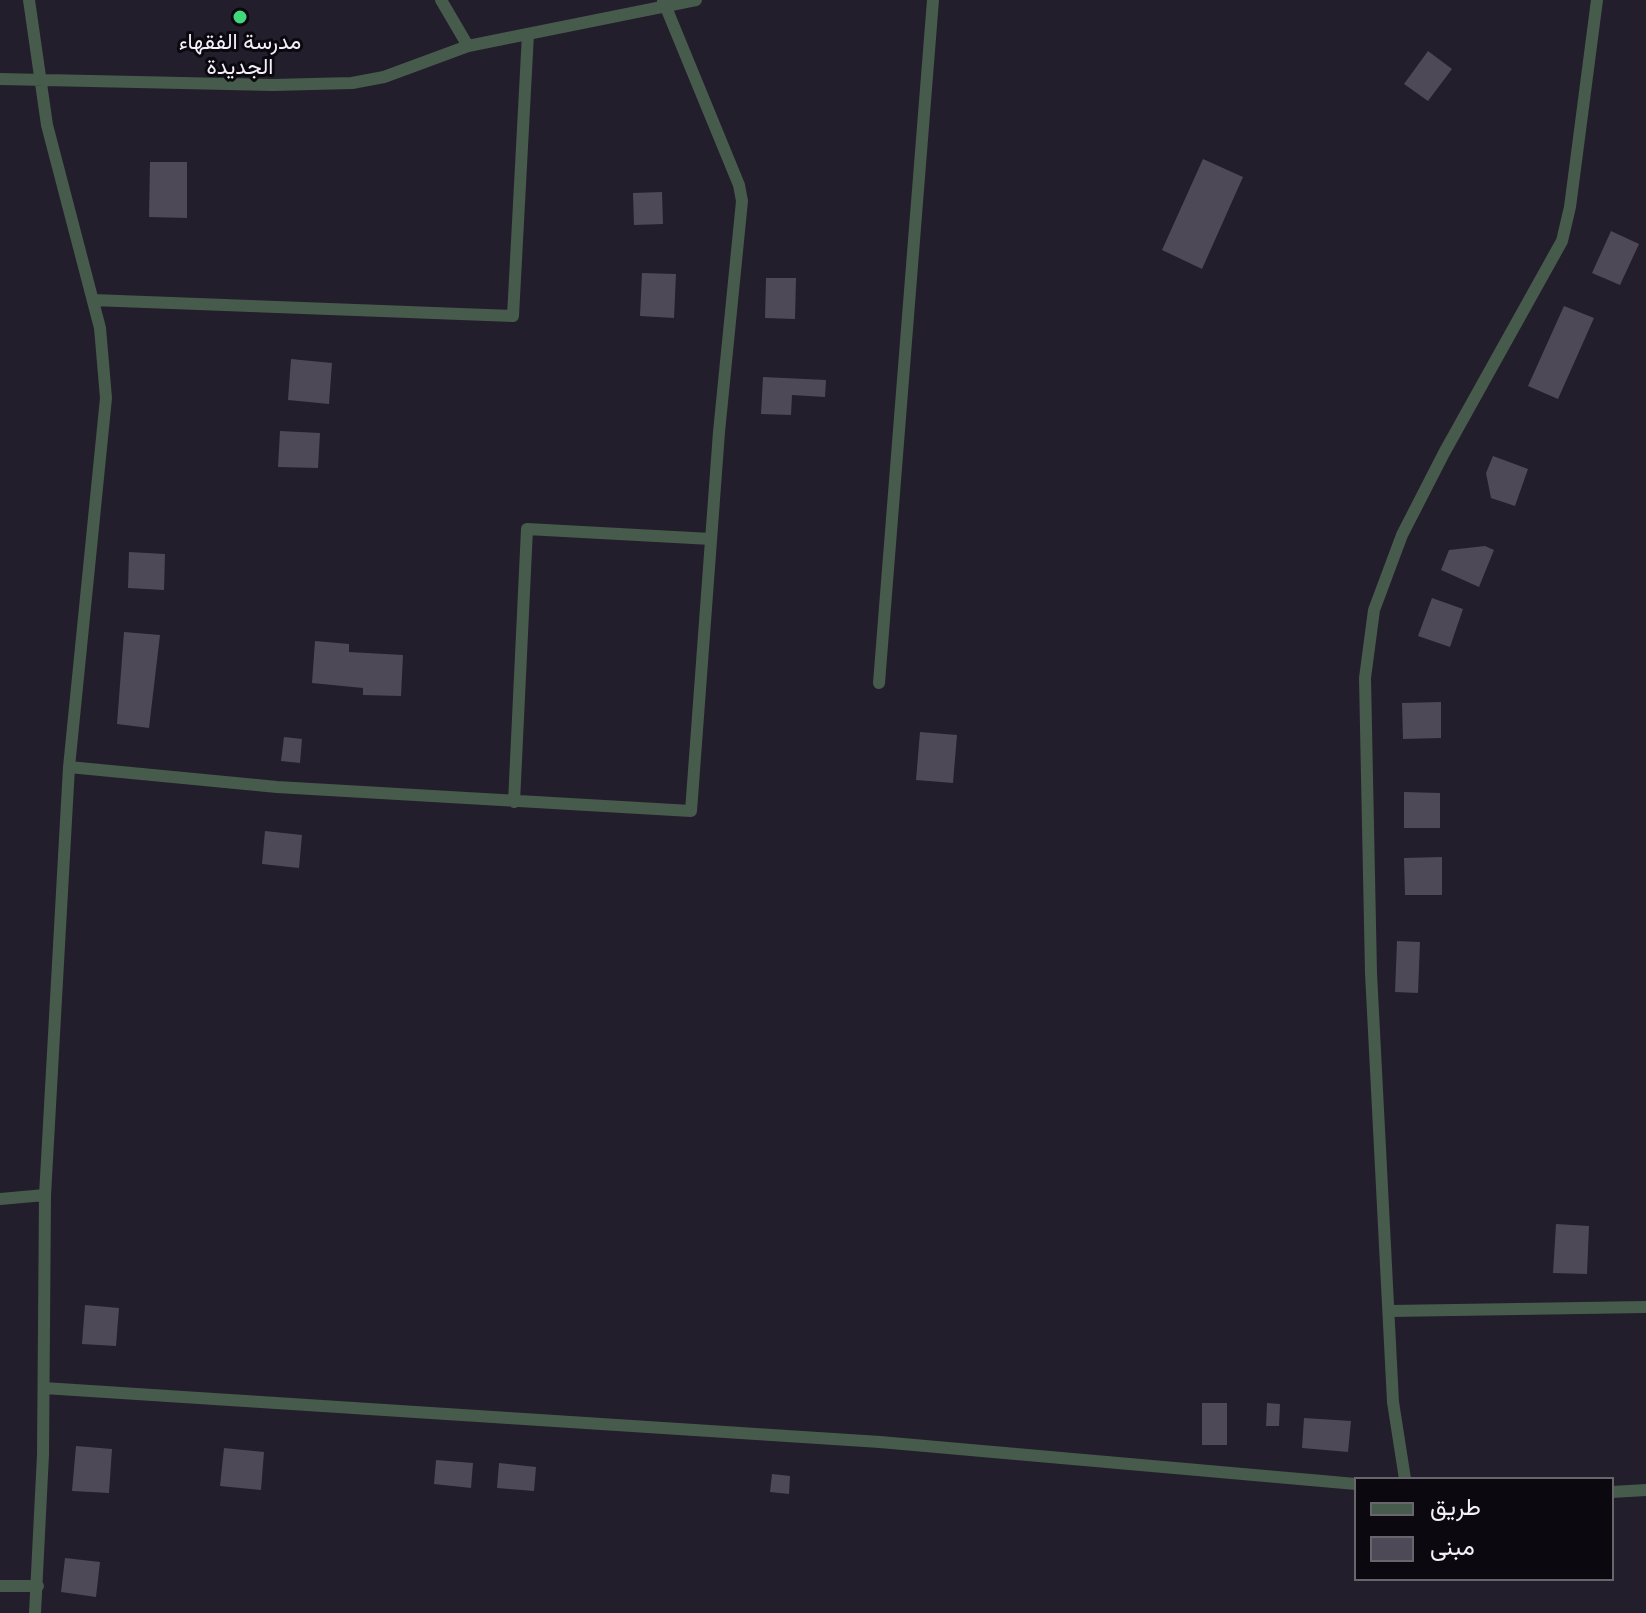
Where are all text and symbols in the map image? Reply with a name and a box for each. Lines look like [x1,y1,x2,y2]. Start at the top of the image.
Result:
marker: مدرسة الفقهاء الجديدة [231,8,249,26]
place label: مدرسة الفقهاء الجديدة [179,30,301,82]
legend [1354,1477,1614,1581]
text: طريق [1430,1493,1481,1522]
text: مبنى [1430,1533,1475,1562]

